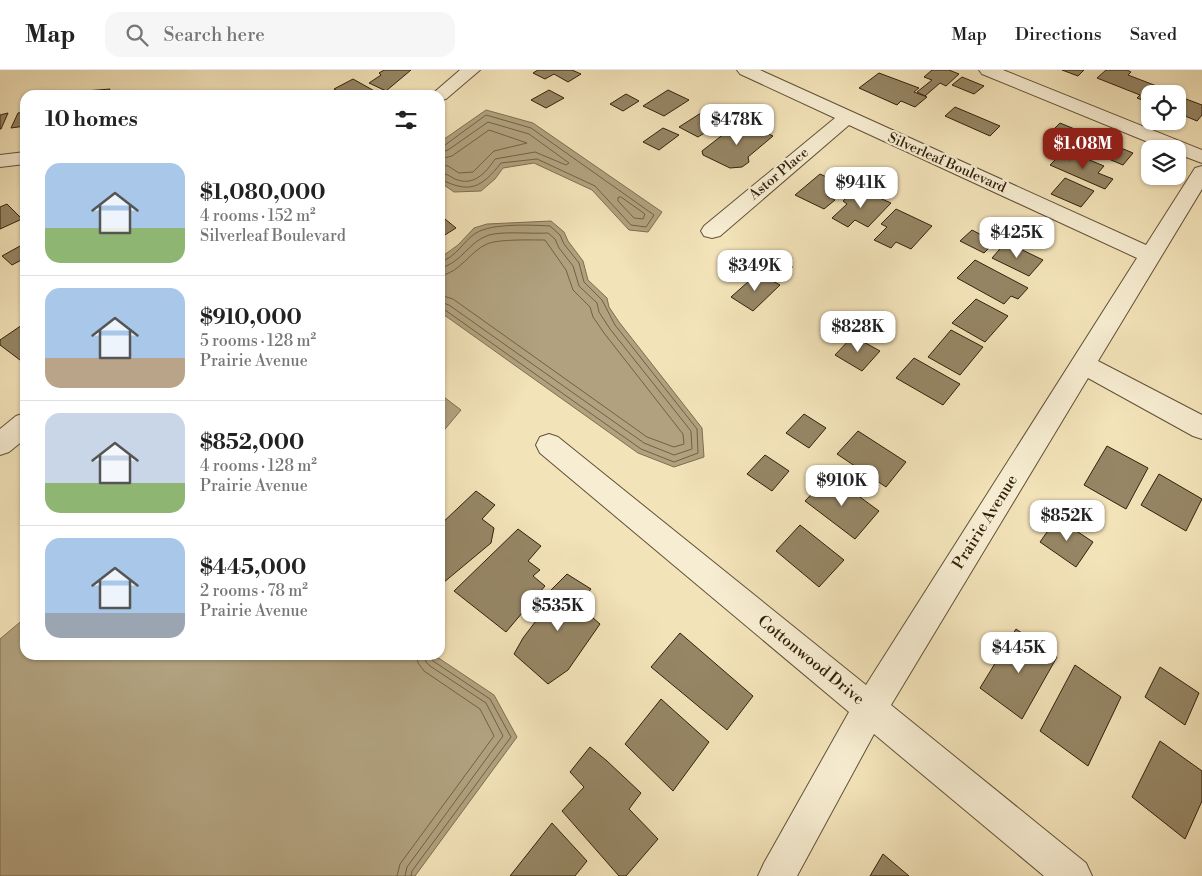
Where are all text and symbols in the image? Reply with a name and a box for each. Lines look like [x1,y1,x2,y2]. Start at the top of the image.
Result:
search box [105,12,455,57]
text: Map [25,20,75,50]
icon: search [123,21,151,49]
text: Search here [163,23,265,47]
text: Map [951,23,987,46]
text: Directions [1015,23,1102,46]
text: Saved [1130,23,1177,46]
map controls [1141,85,1186,185]
button: locate [1141,85,1186,130]
pin: $478K [702,104,772,146]
icon: filters [392,106,420,134]
text: 10 homes [45,107,138,133]
text: $478K [711,110,763,130]
pin: $1.08M [1042,128,1124,170]
street label: Silverleaf Boulevard [885,129,1009,197]
text: $1.08M [1054,134,1112,154]
button: layers [1141,140,1186,185]
street label: Astor Place [745,144,813,205]
pin: $941K [826,166,896,209]
text: $941K [836,173,886,193]
text: $1,080,000 [200,180,325,206]
icon: home [85,183,145,243]
text: 4 rooms · 152 m² [200,206,316,226]
pin: $425K [982,216,1052,259]
text: $425K [990,223,1044,243]
text: Silverleaf Boulevard [200,226,346,246]
pin: $349K [720,250,790,292]
text: $349K [728,256,782,276]
text: $910,000 [200,305,302,331]
icon: home [85,308,145,368]
pin: $828K [823,310,893,353]
text: $828K [832,317,884,337]
text: 5 rooms · 128 m² [200,331,316,351]
text: Prairie Avenue [200,351,308,371]
text: $852,000 [200,430,304,456]
icon: home [85,433,145,493]
text: 4 rooms · 128 m² [200,456,317,476]
pin: $910K [807,464,877,507]
text: $910K [817,471,867,491]
street label: Prairie Avenue [948,471,1022,573]
text: Prairie Avenue [200,476,308,496]
pin: $852K [1032,500,1102,542]
text: $852K [1041,506,1093,526]
text: $445,000 [200,555,306,581]
icon: home [85,558,145,618]
text: 2 rooms · 78 m² [200,581,308,601]
pin: $535K [523,590,593,632]
text: $535K [532,596,584,616]
text: Prairie Avenue [200,601,308,621]
street label: Cottonwood Drive [754,611,868,709]
pin: $445K [984,632,1054,674]
text: $445K [992,638,1046,658]

